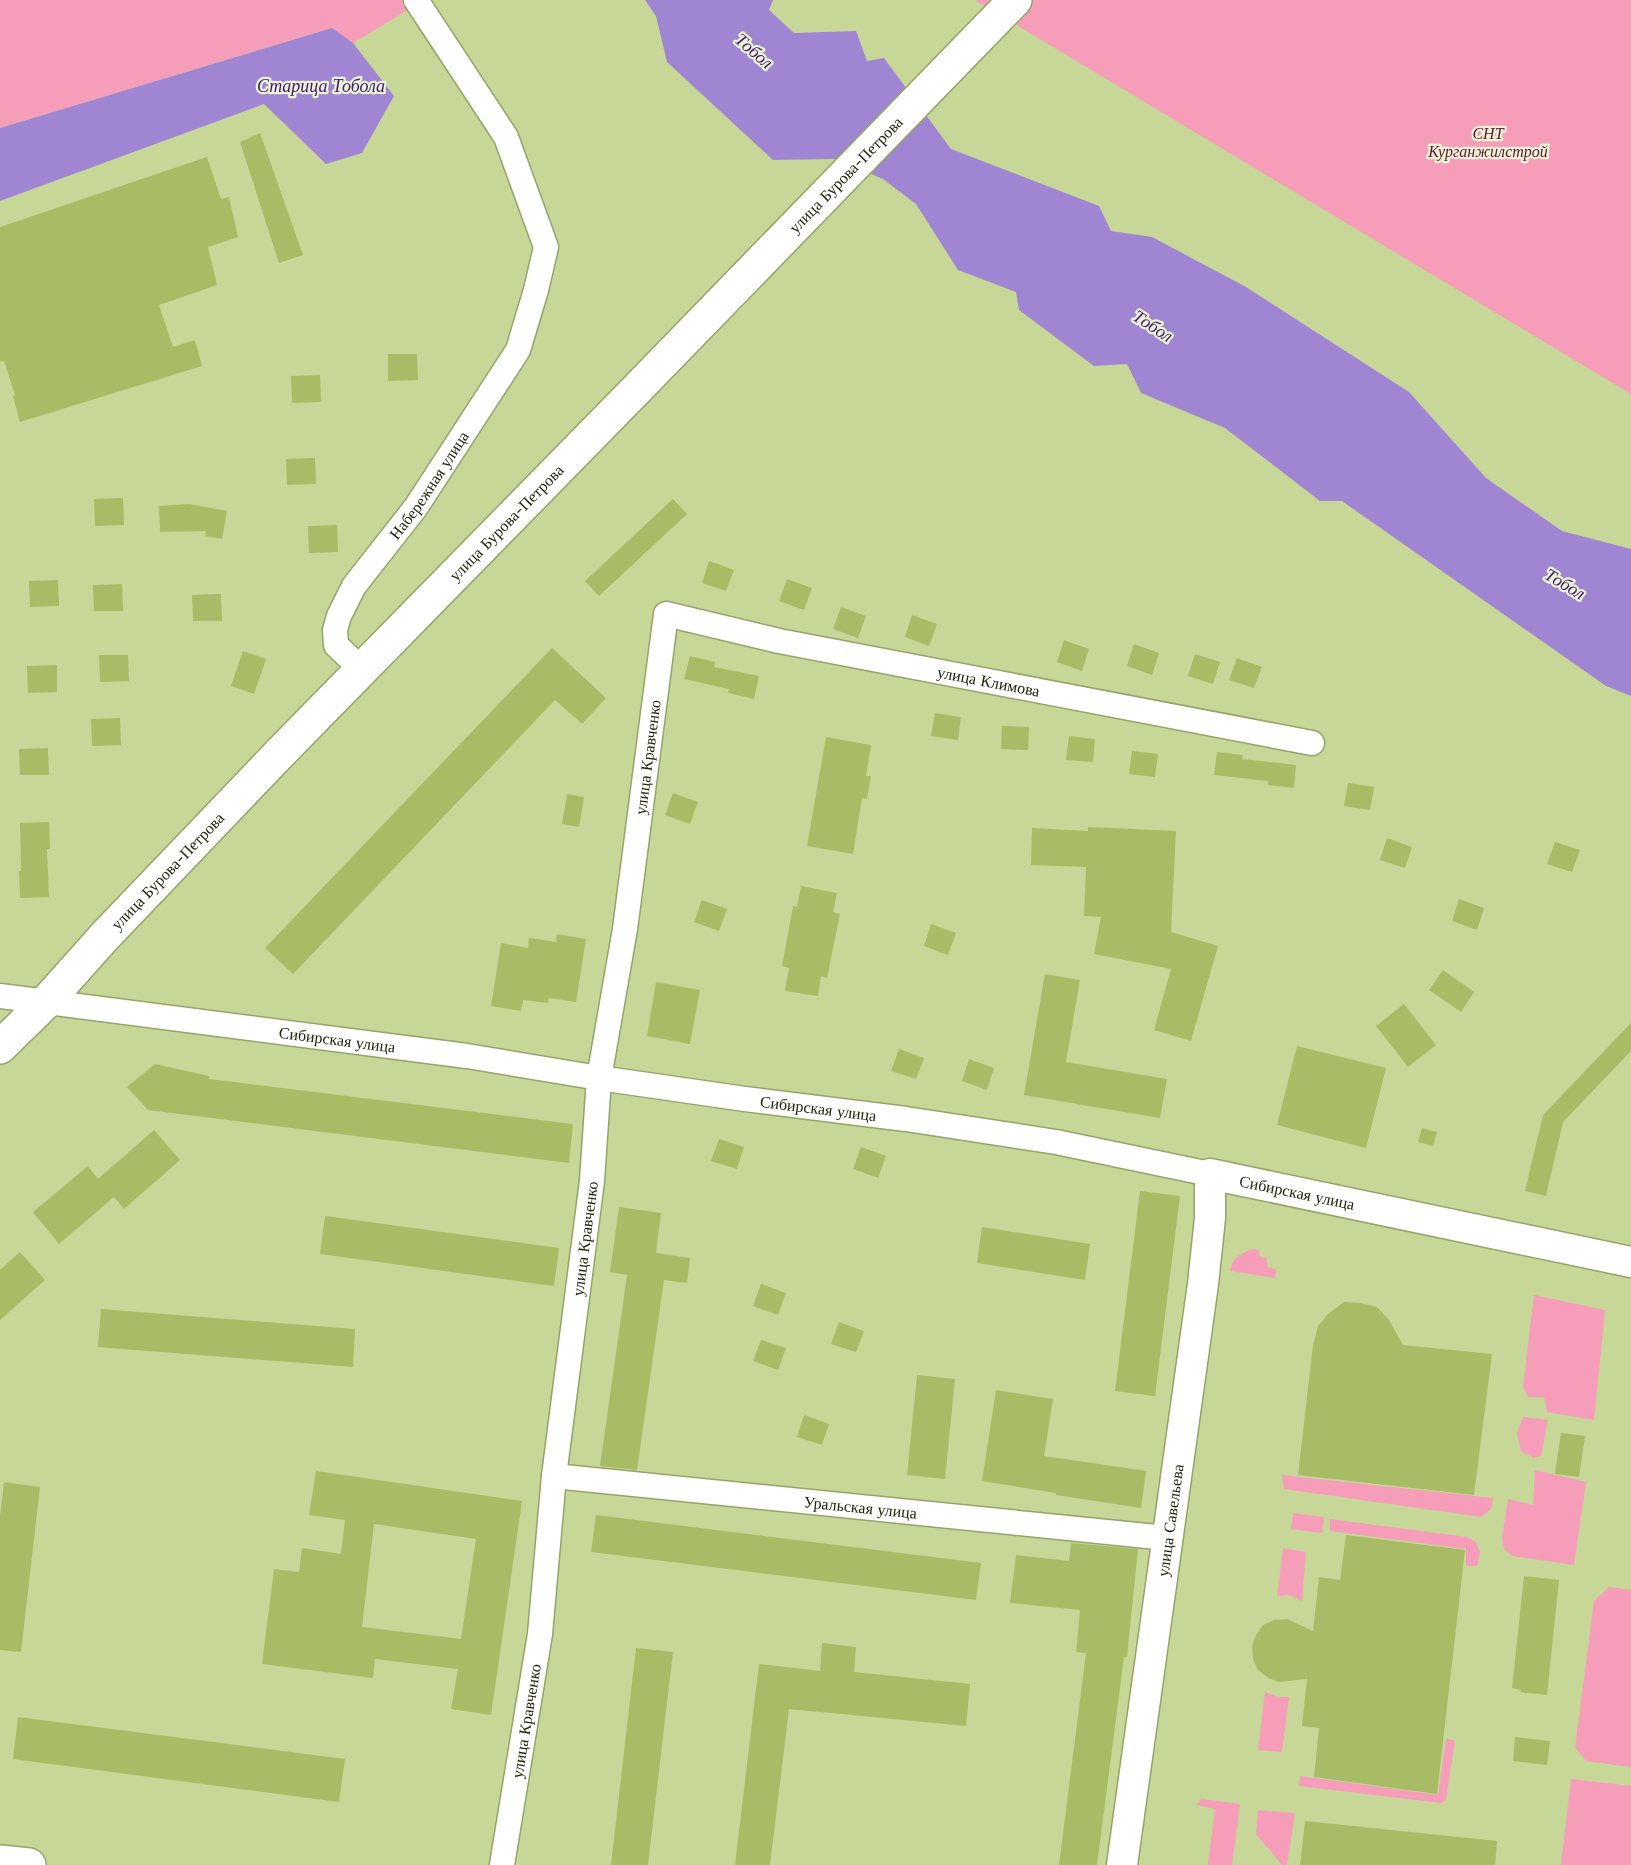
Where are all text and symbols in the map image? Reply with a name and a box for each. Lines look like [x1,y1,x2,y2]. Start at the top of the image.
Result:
water label: Тобол [730,28,778,74]
water label: Старица Тобола [257,75,385,97]
street label: улица Бурова-Петрова [784,112,907,237]
park label: СНТ Курганжилстрой [1427,123,1548,161]
water label: Тобол [1129,305,1177,347]
street label: Набережная улица [385,427,473,543]
street label: улица Бурова-Петрова [445,460,568,585]
water label: Тобол [1541,563,1589,605]
street label: улица Климова [936,662,1042,701]
street label: улица Кравченко [630,699,665,816]
street label: улица Бурова-Петрова [106,808,228,934]
street label: Сибирская улица [278,1022,397,1057]
street label: Сибирская улица [759,1091,878,1125]
street label: Сибирская улица [1238,1170,1357,1214]
street label: улица Кравченко [567,1180,602,1297]
street label: улица Савельева [1152,1463,1188,1578]
street label: Уральская улица [803,1491,918,1523]
street label: улица Кравченко [506,1662,545,1780]

